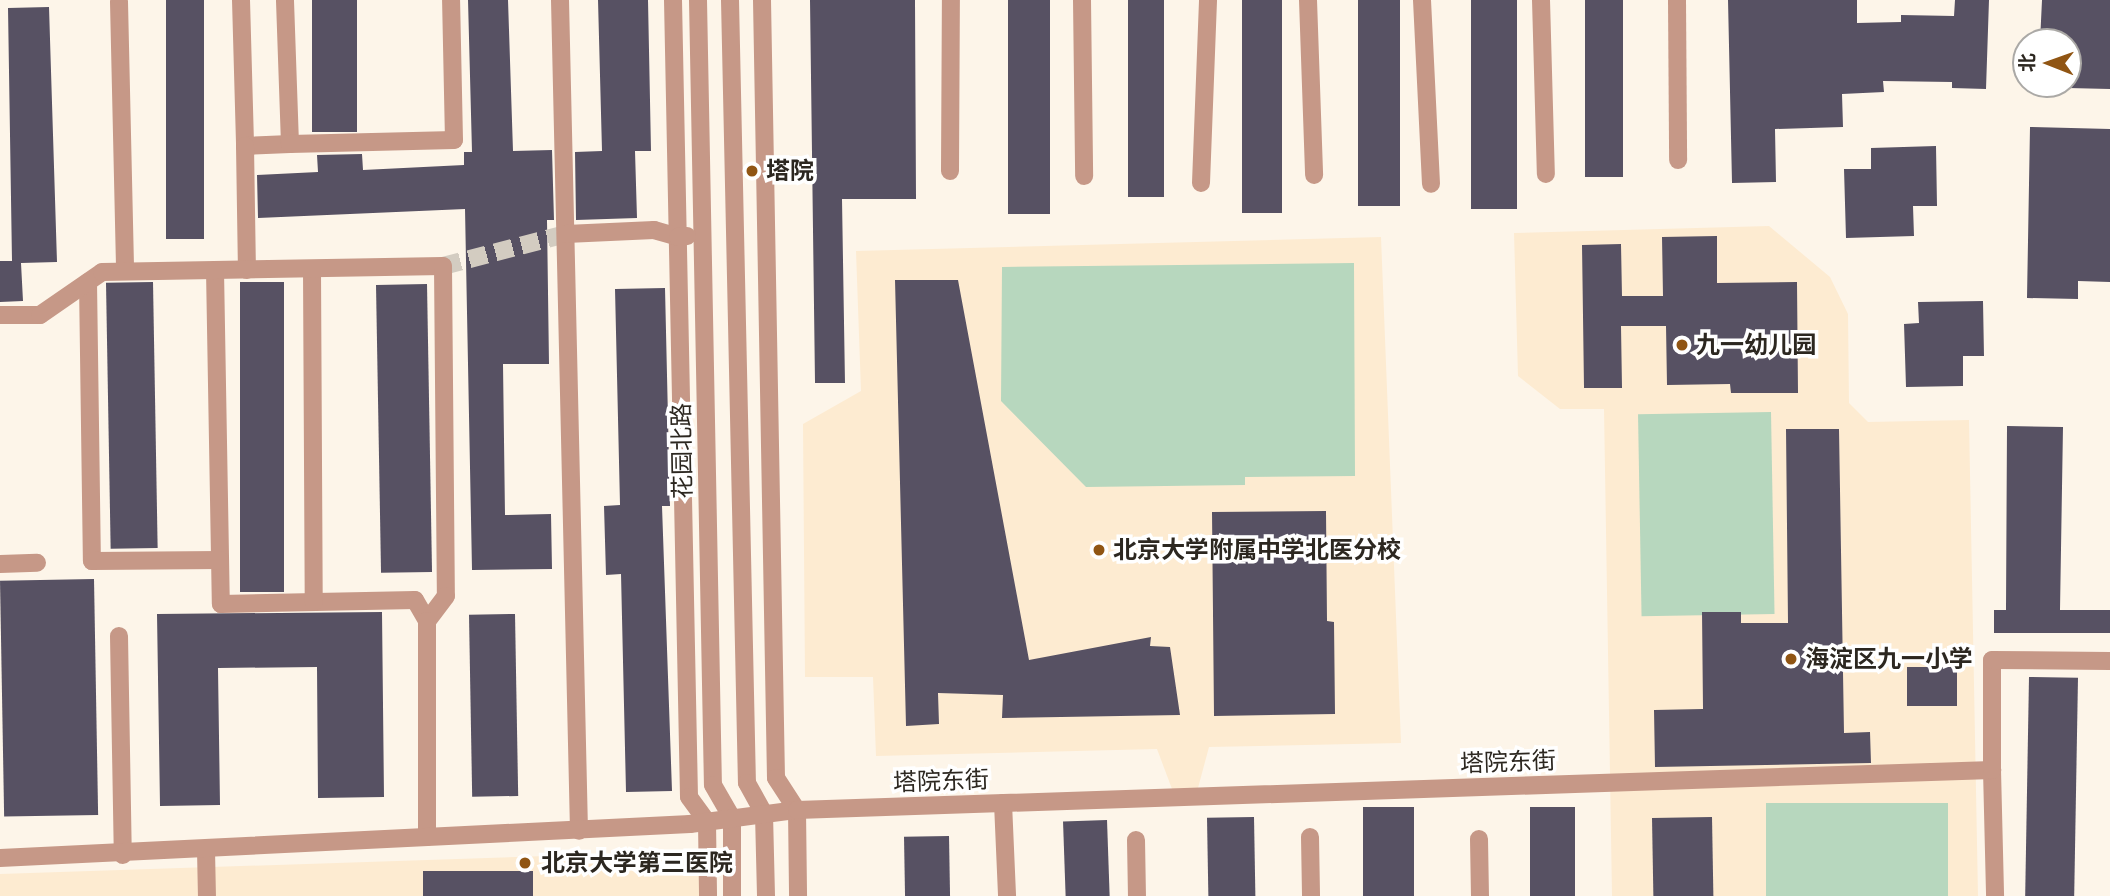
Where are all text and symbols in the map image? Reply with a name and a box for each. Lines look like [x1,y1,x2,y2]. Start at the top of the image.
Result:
north arrow [2012,28,2082,98]
text: 北 [2016,53,2039,72]
place label: 塔院 [766,157,814,185]
marker: 塔院 [744,163,760,179]
place label: 九一幼儿园 [1696,331,1816,359]
marker: 九一幼儿园 [1674,337,1690,353]
street label: 花园北路 [667,403,697,499]
place label: 北京大学附属中学北医分校 [1113,536,1401,564]
marker: 北京大学附属中学北医分校 [1091,542,1107,558]
place label: 海淀区九一小学 [1805,645,1973,673]
marker: 海淀区九一小学 [1783,651,1799,667]
street label: 塔院东街 [1460,746,1556,778]
street label: 塔院东街 [893,765,989,797]
place label: 北京大学第三医院 [541,849,733,877]
marker: 北京大学第三医院 [515,853,535,873]

